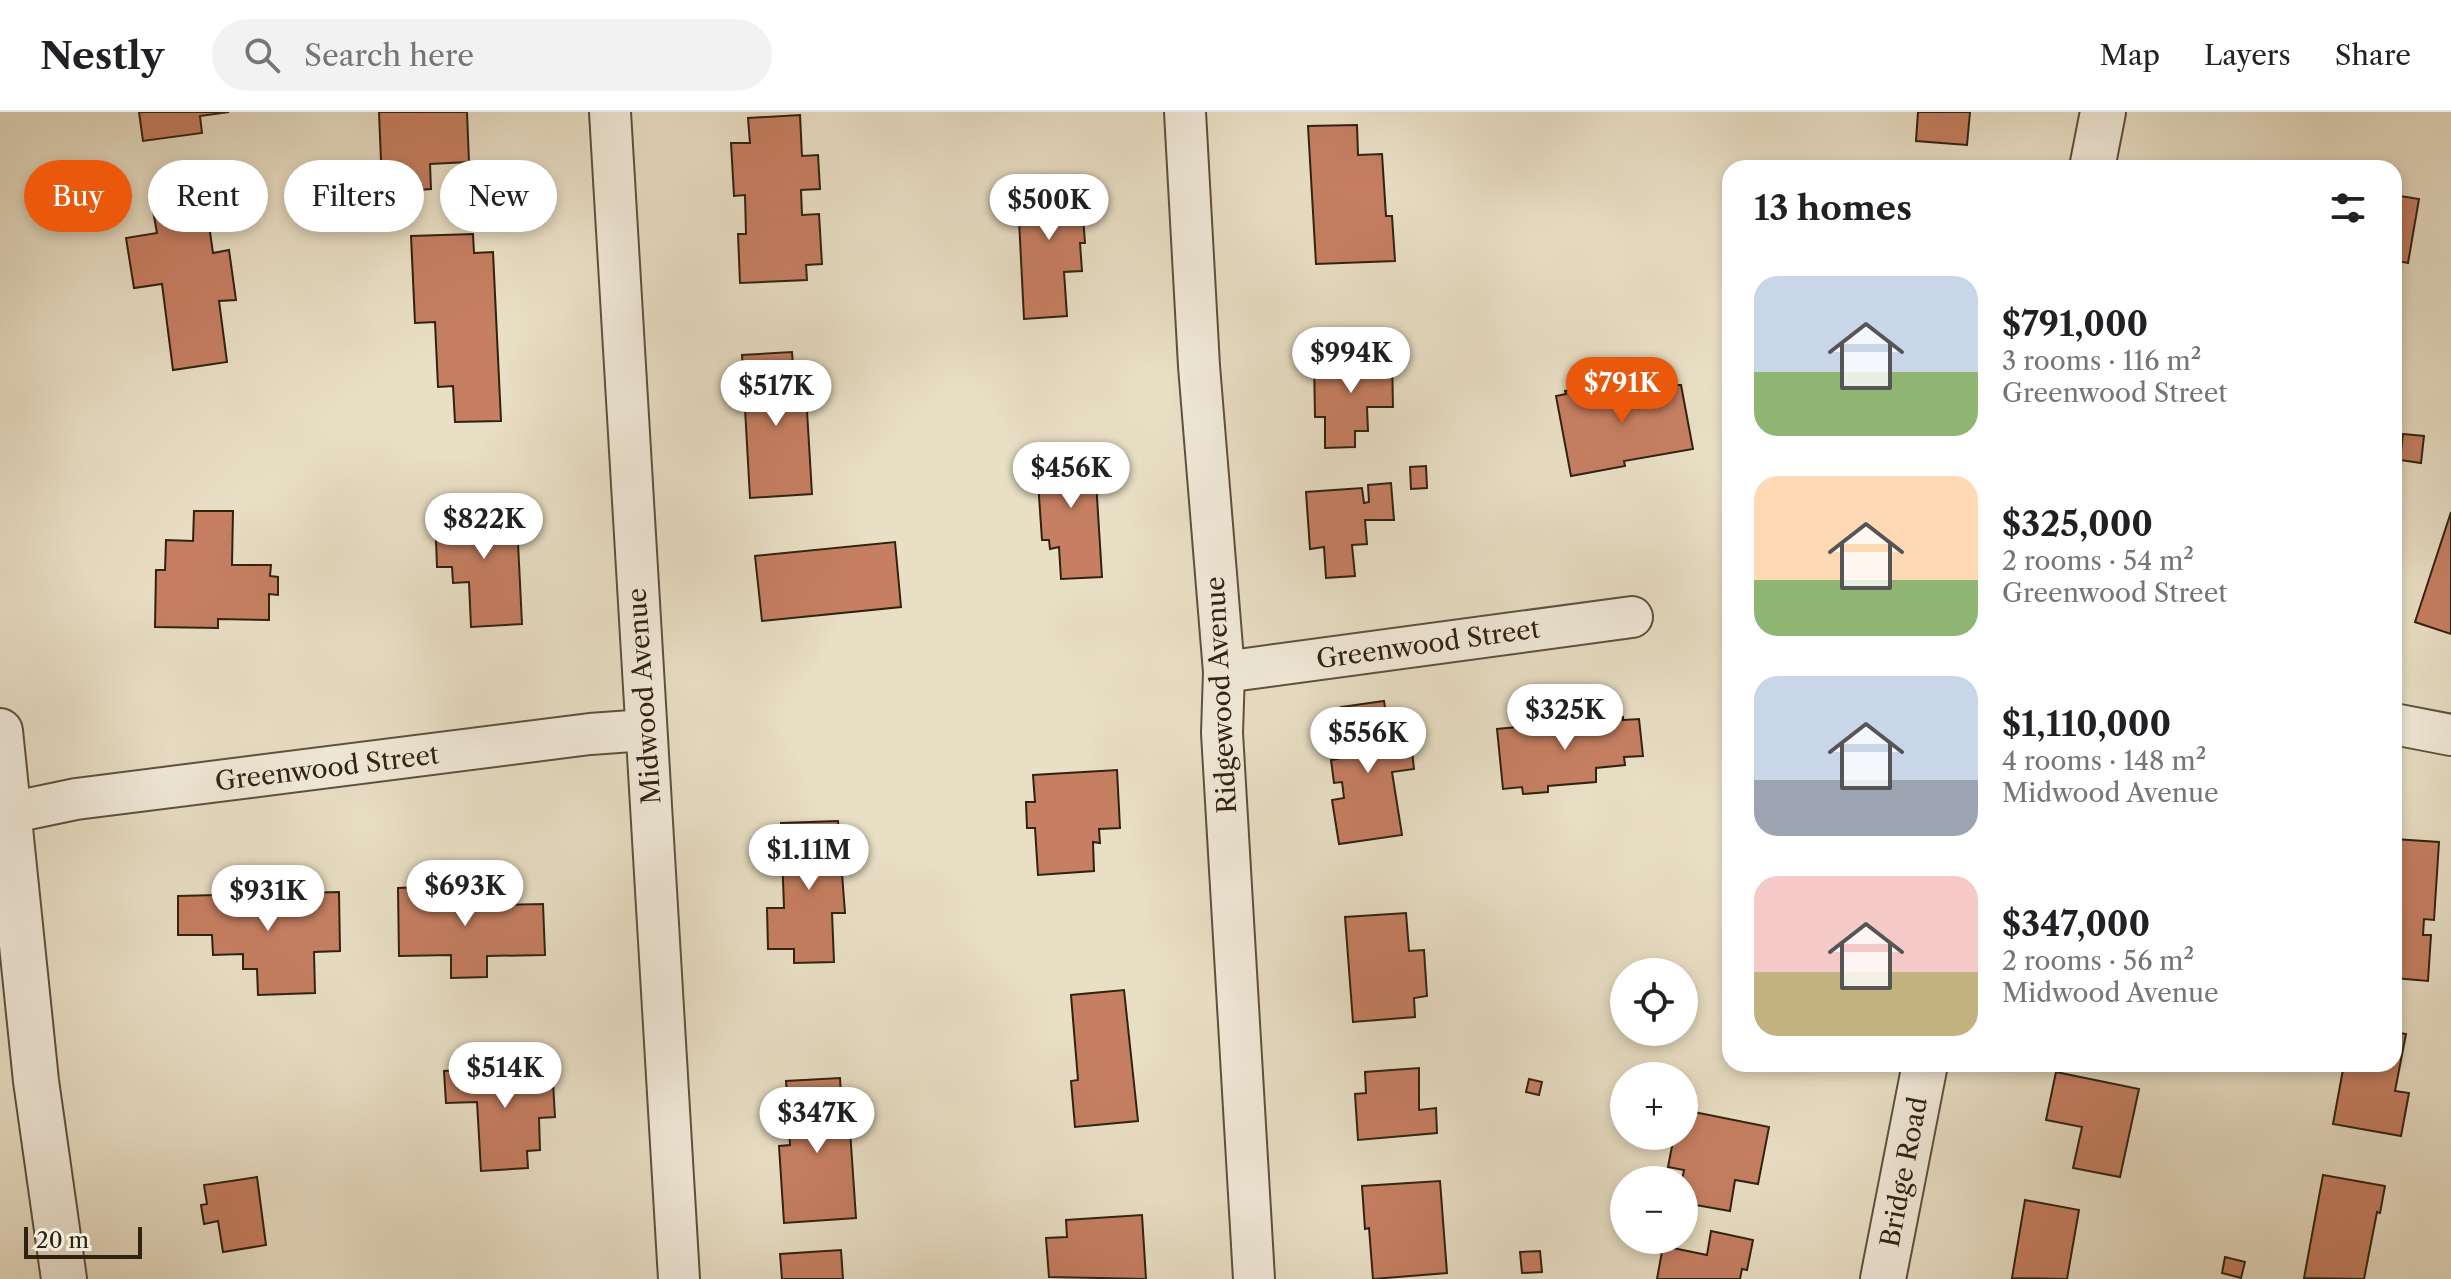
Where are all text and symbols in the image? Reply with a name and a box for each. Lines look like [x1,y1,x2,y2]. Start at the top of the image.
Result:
search box [212,19,772,91]
text: Nestly [40,32,164,79]
icon: search [240,33,284,77]
text: Search here [304,37,474,74]
text: Map [2100,38,2160,72]
text: Layers [2204,38,2291,72]
text: Share [2335,38,2411,72]
chip: Buy [24,160,132,232]
chip: Rent [148,160,268,232]
chip: Filters [284,160,424,232]
chip: New [440,160,557,232]
pin: $500K [993,174,1105,242]
text: $500K [1008,184,1090,216]
icon: filters [2326,186,2370,230]
text: 13 homes [1754,187,1912,229]
text: $791,000 [2002,303,2148,345]
icon: home [1818,308,1914,404]
pin: $994K [1295,327,1407,395]
text: $994K [1310,337,1392,369]
text: 3 rooms · 116 m² [2002,345,2201,377]
pin: $791K [1566,357,1678,425]
pin: $517K [720,360,832,428]
text: $791K [1584,367,1660,399]
text: $517K [739,370,813,402]
text: Greenwood Street [2002,377,2227,409]
pin: $456K [1015,442,1127,510]
text: $456K [1031,452,1111,484]
pin: $822K [428,493,540,561]
text: $822K [443,503,525,535]
text: $325,000 [2002,503,2153,545]
icon: home [1818,508,1914,604]
text: 2 rooms · 54 m² [2002,545,2194,577]
street label: Ridgewood Avenue [1199,576,1243,814]
text: Greenwood Street [2002,577,2227,609]
street label: Midwood Avenue [620,587,668,805]
street label: Greenwood Street [1314,612,1543,676]
pin: $325K [1509,684,1621,752]
text: $325K [1525,694,1605,726]
text: $1,110,000 [2002,703,2171,745]
pin: $556K [1312,707,1424,775]
icon: home [1818,708,1914,804]
text: $556K [1328,717,1408,749]
street label: Greenwood Street [213,738,442,798]
text: 4 rooms · 148 m² [2002,745,2206,777]
text: Midwood Avenue [2002,777,2219,809]
pin: $1.11M [744,824,874,892]
text: $1.11M [767,834,851,866]
pin: $693K [409,860,521,928]
pin: $931K [212,865,324,933]
text: $693K [424,870,506,902]
text: $931K [229,875,307,907]
text: $347,000 [2002,903,2150,945]
icon: home [1818,908,1914,1004]
text: 2 rooms · 56 m² [2002,945,2194,977]
map controls [1610,958,1698,1254]
button: locate [1610,958,1698,1046]
text: Midwood Avenue [2002,977,2219,1009]
pin: $514K [449,1042,561,1110]
text: $514K [467,1052,543,1084]
button: + [1610,1062,1698,1150]
pin: $347K [761,1087,873,1155]
street label: Bridge Road [1874,1094,1934,1250]
text: $347K [778,1097,856,1129]
button: − [1610,1166,1698,1254]
scale bar [24,1223,142,1259]
text: 20 m [36,1227,89,1254]

